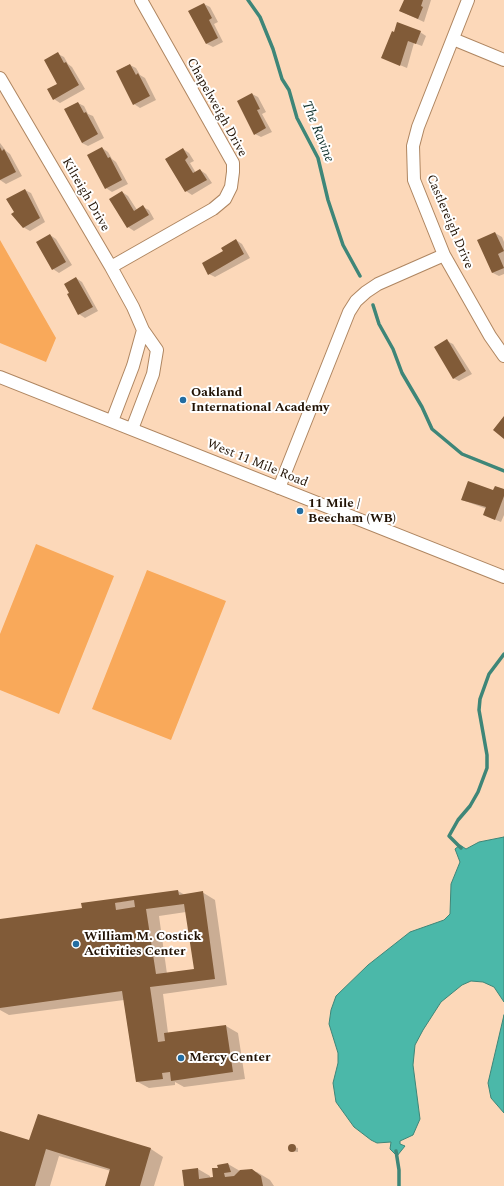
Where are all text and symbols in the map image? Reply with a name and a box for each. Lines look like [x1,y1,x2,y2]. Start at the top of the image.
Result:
street label: Chapelweigh Drive [182,56,250,160]
water label: The Ravine [297,99,337,165]
street label: Kilreigh Drive [58,155,112,235]
street label: Castlereigh Drive [422,172,476,272]
place label: Oakland International Academy [191,385,329,416]
marker: Oakland International Academy [178,395,188,405]
street label: West 11 Mile Road [204,437,310,491]
place label: 11 Mile / Beecham (WB) [308,496,396,527]
marker: 11 Mile / Beecham (WB) [295,506,305,516]
place label: William M. Costick Activities Center [84,929,201,960]
marker: William M. Costick Activities Center [71,939,81,949]
place label: Mercy Center [189,1050,270,1066]
marker: Mercy Center [176,1053,186,1063]

